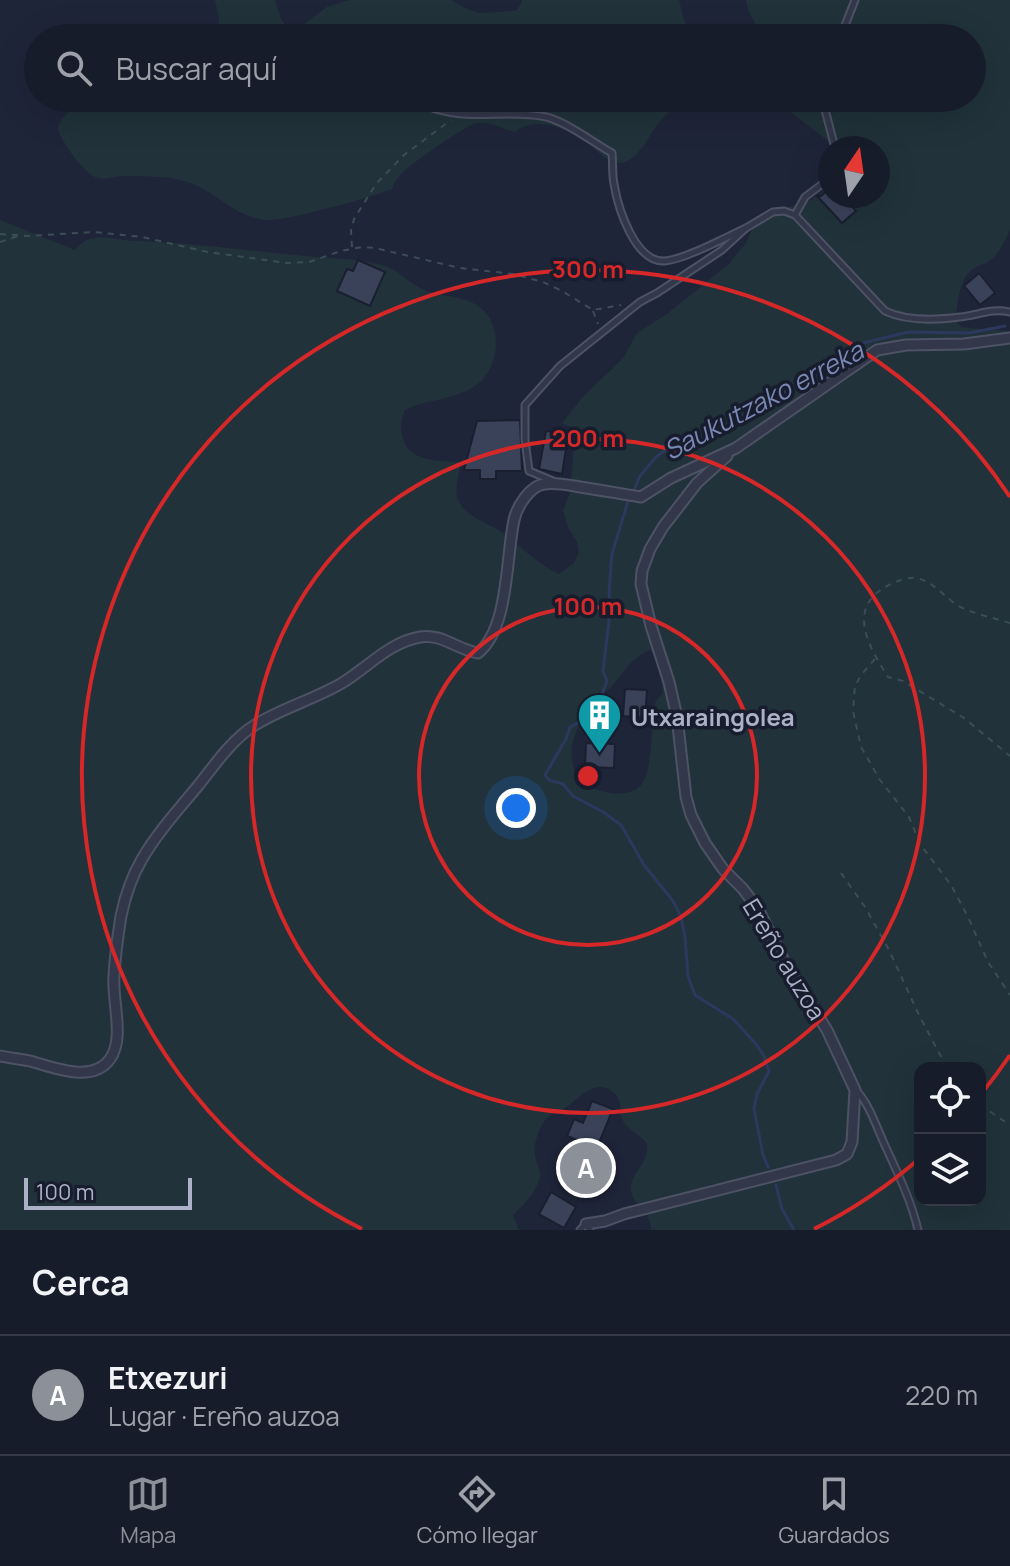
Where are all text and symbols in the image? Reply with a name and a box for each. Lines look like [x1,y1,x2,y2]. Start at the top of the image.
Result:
search box [24,24,986,112]
icon: search [52,46,96,90]
text: Buscar aquí [116,48,277,89]
north arrow [818,136,890,208]
text: 300 m [552,252,624,285]
water label: Saukutzako erreka [657,331,871,468]
text: 200 m [552,421,624,454]
text: 100 m [554,589,622,622]
building icon: Utxaraingolea [576,692,624,755]
place label: Utxaraingolea [631,700,795,733]
centre of rings [574,762,602,790]
your location [496,788,536,828]
street label: Ereño auzoa [736,892,834,1026]
map controls [914,1062,986,1206]
button: locate [914,1062,986,1134]
button: layers [914,1134,986,1206]
pin: A [560,1138,612,1198]
scale bar [24,1174,192,1210]
text: 100 m [36,1177,94,1207]
text: Cerca [32,1259,130,1305]
text: Etxezuri [108,1357,228,1398]
text: A [49,1377,67,1413]
text: 220 m [905,1377,978,1413]
text: Lugar · Ereño auzoa [108,1398,340,1434]
tab: Mapa [120,1472,176,1550]
tab: Cómo llegar [417,1472,538,1550]
tab: Guardados [778,1472,890,1550]

